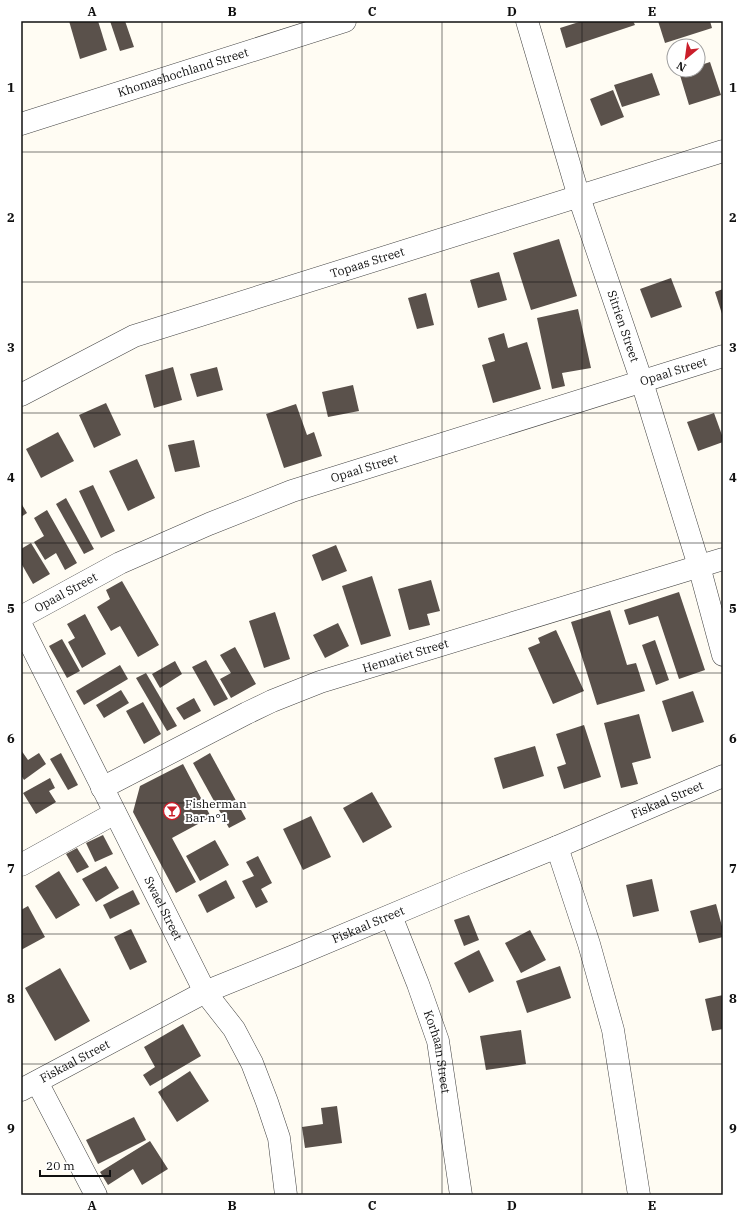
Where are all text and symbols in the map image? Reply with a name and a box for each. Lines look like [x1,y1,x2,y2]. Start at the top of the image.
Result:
text: A [87,3,97,20]
text: B [227,3,237,20]
text: C [368,3,377,20]
text: D [507,3,517,20]
text: E [648,3,656,20]
north arrow [666,38,706,78]
street label: Khomashochland Street [116,44,250,100]
text: N [674,58,688,75]
text: 1 [7,79,15,96]
text: 1 [729,79,737,96]
text: 2 [7,209,15,226]
text: 2 [729,209,737,226]
street label: Topaas Street [328,244,406,281]
street label: Sitrien Street [604,288,643,364]
text: 3 [7,339,15,356]
text: 3 [729,339,737,356]
street label: Opaal Street [638,354,709,389]
street label: Opaal Street [329,450,399,485]
text: 4 [7,469,15,486]
text: 4 [729,469,737,486]
street label: Opaal Street [31,569,100,615]
text: 5 [7,600,15,617]
text: 5 [729,600,737,617]
street label: Hematiet Street [361,635,450,676]
text: 6 [7,730,15,747]
text: 6 [729,730,737,747]
street label: Fiskaal Street [629,777,705,821]
place label: Fisherman Bar n°1 [185,796,247,825]
bar icon: Fisherman Bar n°1 [162,801,182,821]
text: 7 [7,860,15,877]
text: 7 [729,860,737,877]
street label: Swael Street [141,874,186,943]
street label: Fiskaal Street [330,902,407,946]
text: 8 [7,990,15,1007]
text: 8 [729,990,737,1007]
street label: Korhaan Street [421,1008,454,1094]
street label: Fiskaal Street [37,1036,112,1086]
text: 9 [7,1120,15,1137]
text: 9 [729,1120,737,1137]
scale bar [40,1152,110,1178]
text: 20 m [46,1158,75,1173]
text: A [87,1197,97,1214]
text: B [227,1197,237,1214]
text: C [368,1197,377,1214]
text: D [507,1197,517,1214]
text: E [648,1197,656,1214]

